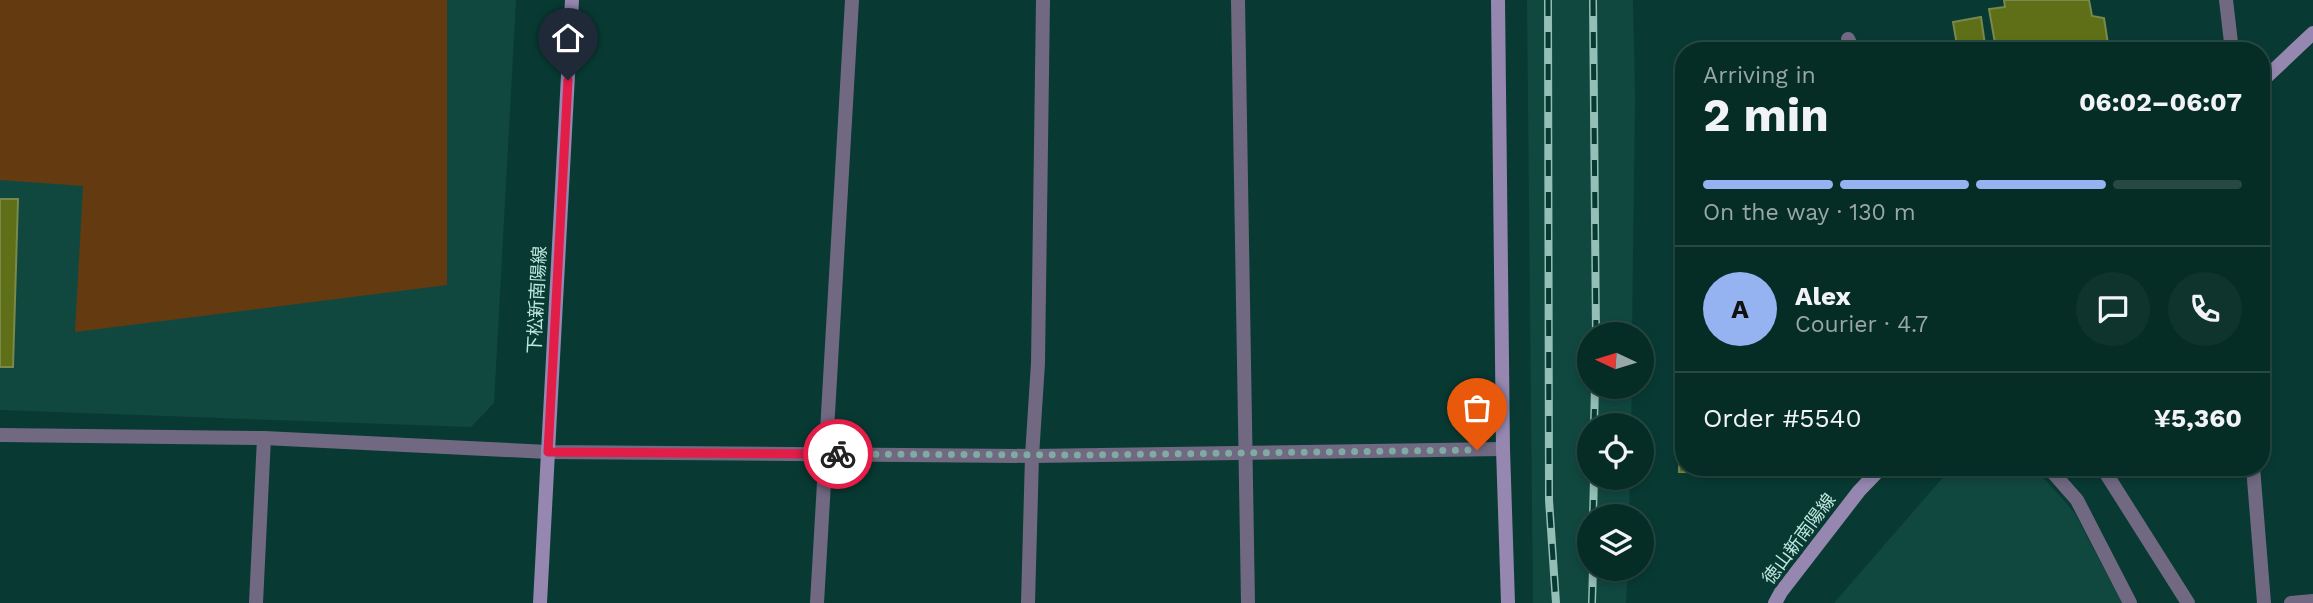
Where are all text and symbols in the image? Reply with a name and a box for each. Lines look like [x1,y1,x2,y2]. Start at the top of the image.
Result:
pin [538,8,598,80]
icon: home [549,19,587,57]
text: Arriving in [1703,62,1816,89]
text: 06:02–06:07 [2079,87,2242,117]
text: 2 min [1703,88,1829,142]
text: On the way · 130 m [1703,199,1916,226]
street label: 下松新南陽線 [523,245,550,354]
button: chat [2076,272,2150,346]
button: phone [2168,272,2242,346]
text: Alex [1795,281,1851,311]
text: A [1731,294,1749,324]
text: Courier · 4.7 [1795,311,1928,338]
north arrow [1577,322,1654,399]
map controls [1577,322,1654,581]
pin [1447,378,1507,450]
icon: bag [1458,389,1496,427]
text: Order #5540 [1703,403,1862,433]
text: ¥5,360 [2154,403,2242,433]
button: locate [1577,413,1654,490]
courier [803,419,873,489]
icon: bike [819,435,857,473]
street label: 徳山新南陽線 [1758,489,1839,588]
button: layers [1577,504,1654,581]

